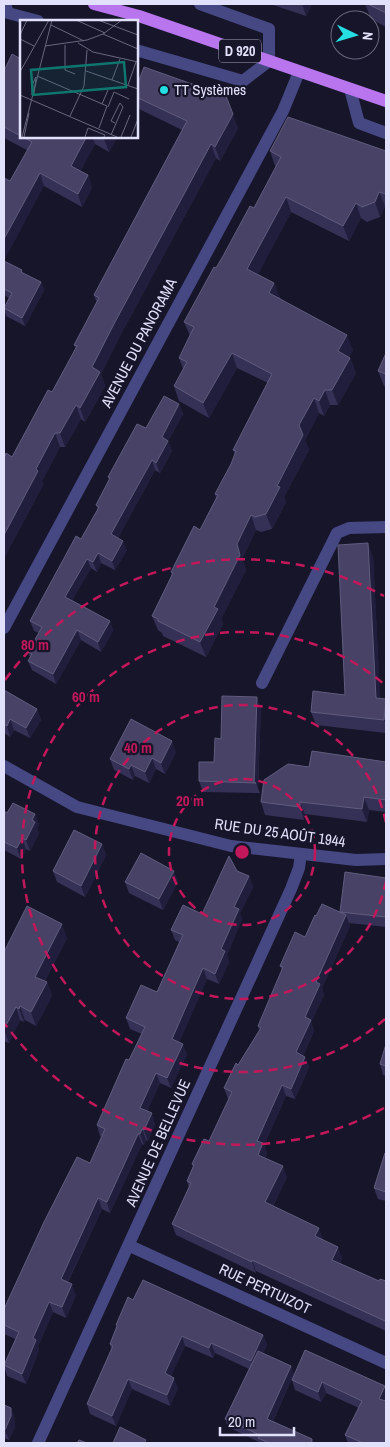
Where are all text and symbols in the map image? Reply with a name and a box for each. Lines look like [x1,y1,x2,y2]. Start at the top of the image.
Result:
north arrow [330,10,380,60]
inset map [20,20,138,138]
text: N [359,31,377,41]
road number: D 920 [219,40,261,62]
place label: TT Systèmes [174,79,246,100]
marker: TT Systèmes [158,84,170,96]
street label: AVENUE DU PANORAMA [95,274,182,412]
text: 80 m [21,634,49,655]
text: 60 m [72,686,100,707]
text: 40 m [124,737,152,758]
text: 20 m [176,790,204,811]
street label: RUE DU 25 AOÛT 1944 [213,813,347,852]
centre of rings [233,843,251,861]
street label: AVENUE DE BELLEVUE [120,1076,195,1211]
street label: RUE PERTUIZOT [216,1258,315,1319]
scale bar [220,1404,294,1436]
text: 20 m [228,1411,255,1432]

